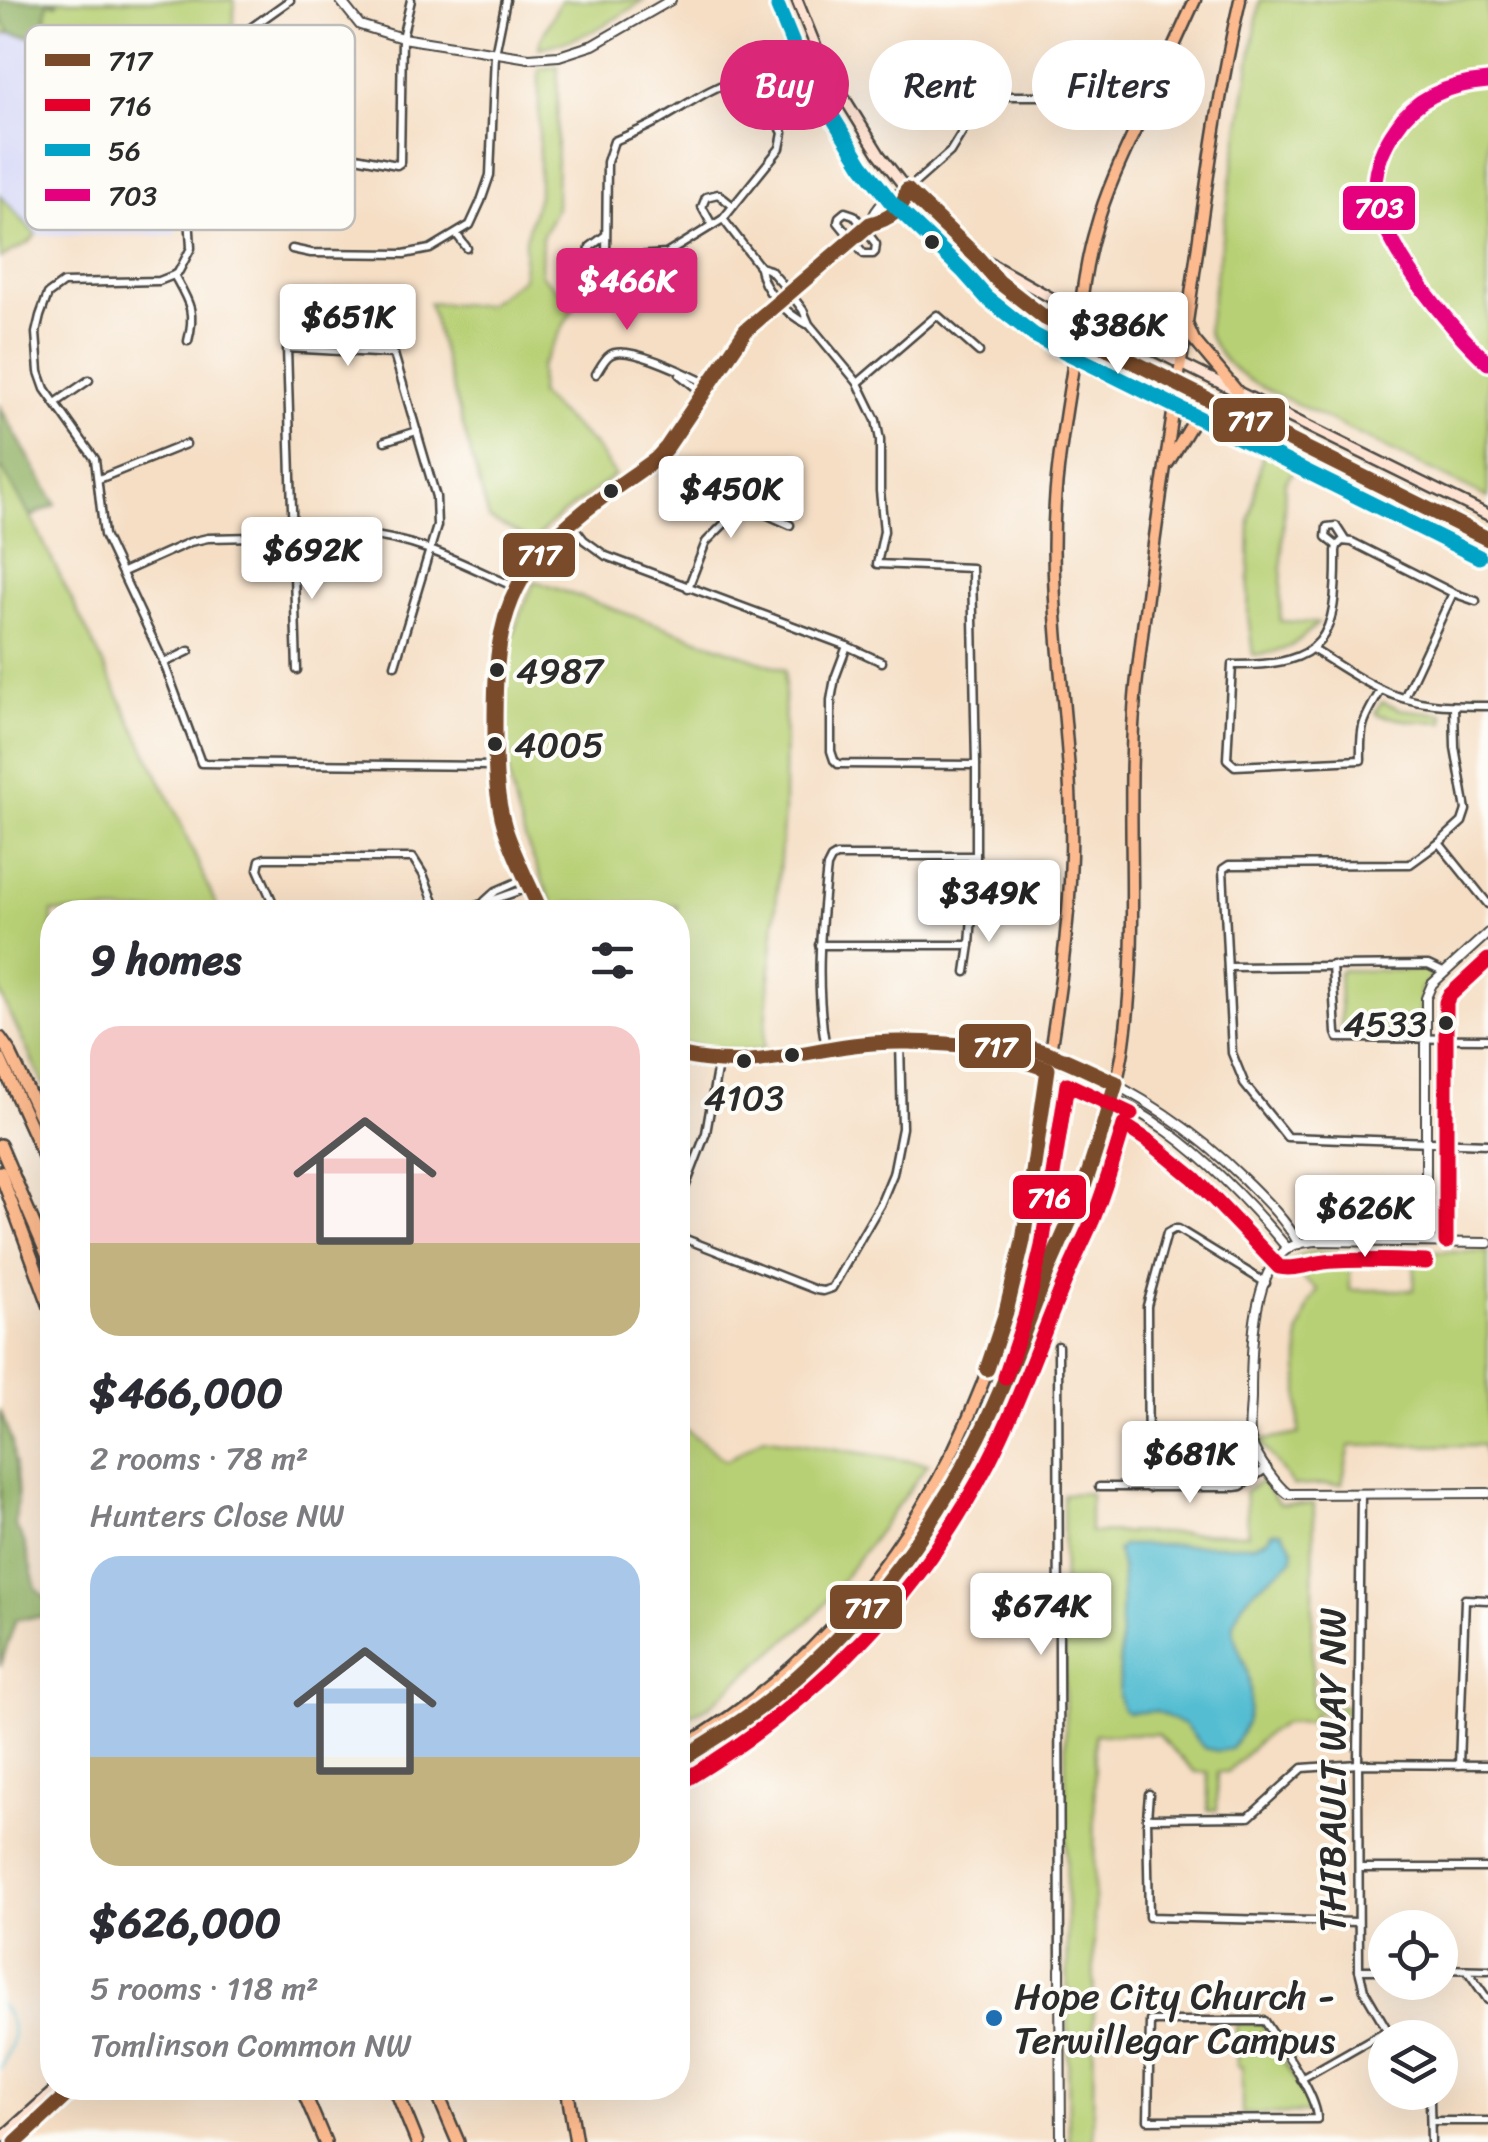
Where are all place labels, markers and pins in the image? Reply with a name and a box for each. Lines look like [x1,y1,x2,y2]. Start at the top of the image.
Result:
unlabelled marker [922,232,942,252]
pin: $466K [557,248,697,333]
pin: $651K [278,284,418,369]
pin: $386K [1048,292,1188,377]
pin: $450K [661,456,801,541]
unlabelled marker [601,481,621,501]
pin: $692K [242,517,382,602]
place label: 4987 [516,639,605,703]
marker: 4987 [487,660,507,680]
place label: 4005 [514,713,604,777]
marker: 4005 [485,734,505,754]
pin: $349K [919,860,1059,945]
place label: 4533 [1343,992,1427,1056]
marker: 4533 [1436,1013,1456,1033]
unlabelled marker [782,1045,802,1065]
marker: 4103 [734,1051,754,1071]
place label: 4103 [704,1066,784,1130]
pin: $626K [1295,1175,1435,1260]
pin: $681K [1120,1421,1260,1506]
pin: $674K [971,1573,1111,1658]
place label: Hope City Church - Terwillegar Campus [1014,1963,1336,2074]
marker: Hope City Church - Terwillegar Campus [983,2007,1005,2029]

